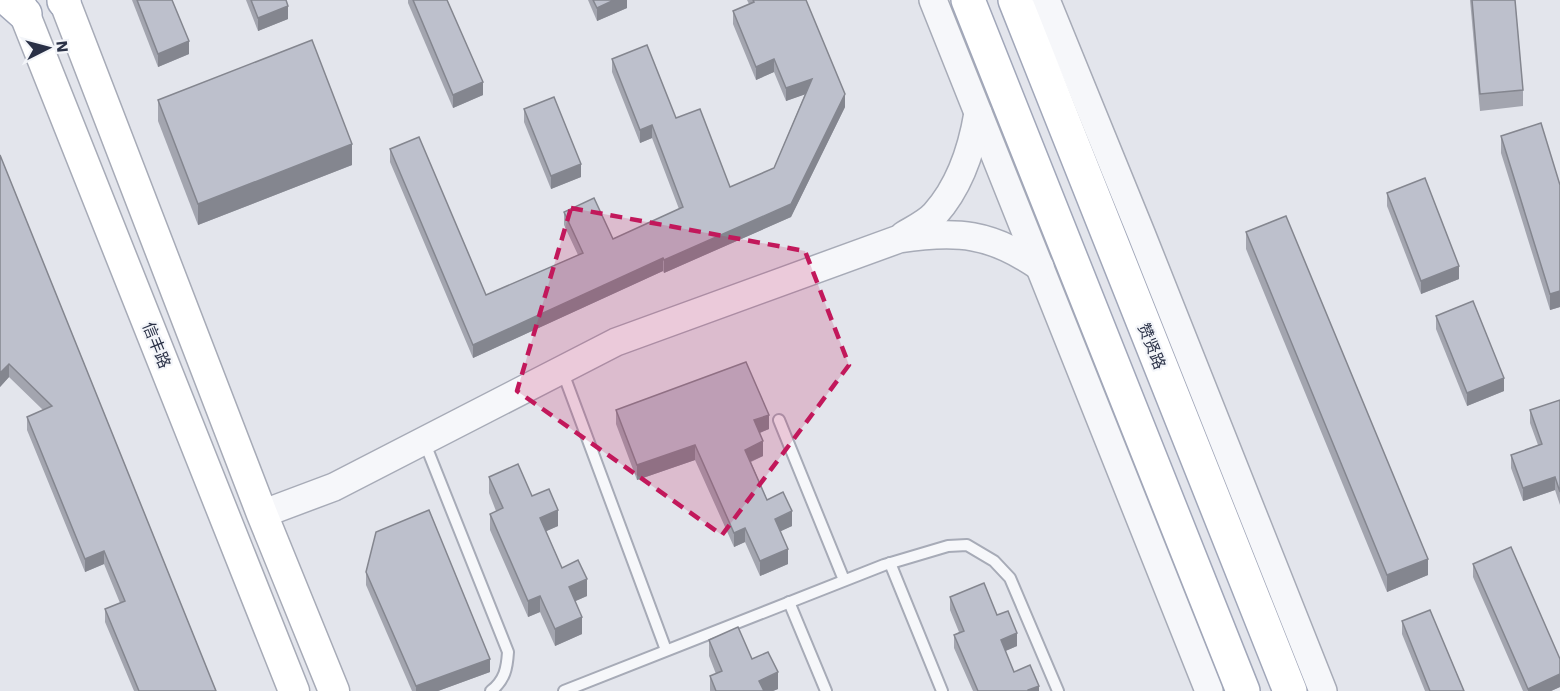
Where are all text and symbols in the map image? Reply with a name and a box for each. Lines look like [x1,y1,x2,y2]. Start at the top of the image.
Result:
north arrow [18,18,78,78]
text: N [52,40,72,53]
street label: 信丰路 [139,319,174,371]
street label: 赞贤路 [1134,320,1169,372]

